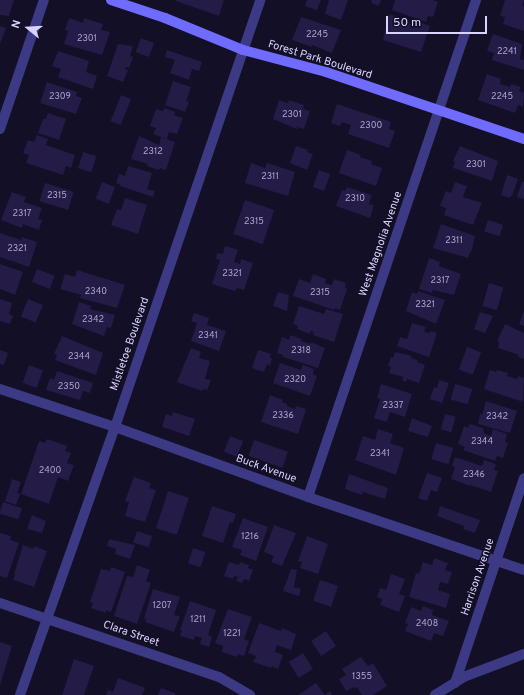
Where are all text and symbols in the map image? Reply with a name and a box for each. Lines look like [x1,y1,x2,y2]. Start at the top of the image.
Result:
north arrow [8,8,48,48]
scale bar [388,8,489,34]
text: 50 m [393,15,421,31]
text: N [9,18,24,30]
house number: 2245 [306,30,328,40]
house number: 2301 [77,34,97,44]
street label: Forest Park Boulevard [266,38,374,82]
house number: 2241 [497,47,517,57]
house number: 2309 [49,92,71,102]
house number: 2245 [491,92,513,102]
house number: 2301 [282,110,302,120]
house number: 2300 [360,121,382,131]
house number: 2312 [143,147,163,157]
house number: 2301 [466,160,486,170]
house number: 2311 [261,172,279,182]
street label: West Magnolia Avenue [357,190,405,298]
house number: 2315 [47,191,67,201]
house number: 2310 [345,194,365,204]
house number: 2317 [13,209,31,219]
house number: 2315 [244,217,264,227]
house number: 2311 [445,236,463,246]
house number: 2321 [7,244,27,254]
house number: 2321 [222,269,242,279]
house number: 2317 [431,276,449,286]
house number: 2340 [85,287,107,297]
house number: 2315 [310,288,330,298]
street label: Mistletoe Boulevard [108,296,152,392]
house number: 2321 [415,300,435,310]
house number: 2342 [82,315,104,325]
house number: 2341 [198,331,218,341]
house number: 2318 [291,346,311,356]
house number: 2344 [68,352,90,362]
house number: 2320 [284,375,306,385]
house number: 2350 [58,382,80,392]
house number: 2337 [383,401,403,411]
house number: 2336 [272,411,294,421]
house number: 2342 [486,412,508,422]
house number: 2344 [471,437,493,447]
house number: 2341 [370,449,390,459]
street label: Buck Avenue [234,452,298,486]
house number: 2400 [39,466,61,476]
house number: 2346 [463,470,485,480]
house number: 1216 [241,532,259,542]
street label: Harrison Avenue [459,536,497,618]
house number: 1207 [152,601,172,611]
house number: 1211 [190,615,206,625]
street label: Clara Street [101,618,161,650]
house number: 2408 [416,619,438,629]
house number: 1221 [223,629,241,639]
house number: 1355 [352,672,372,682]

